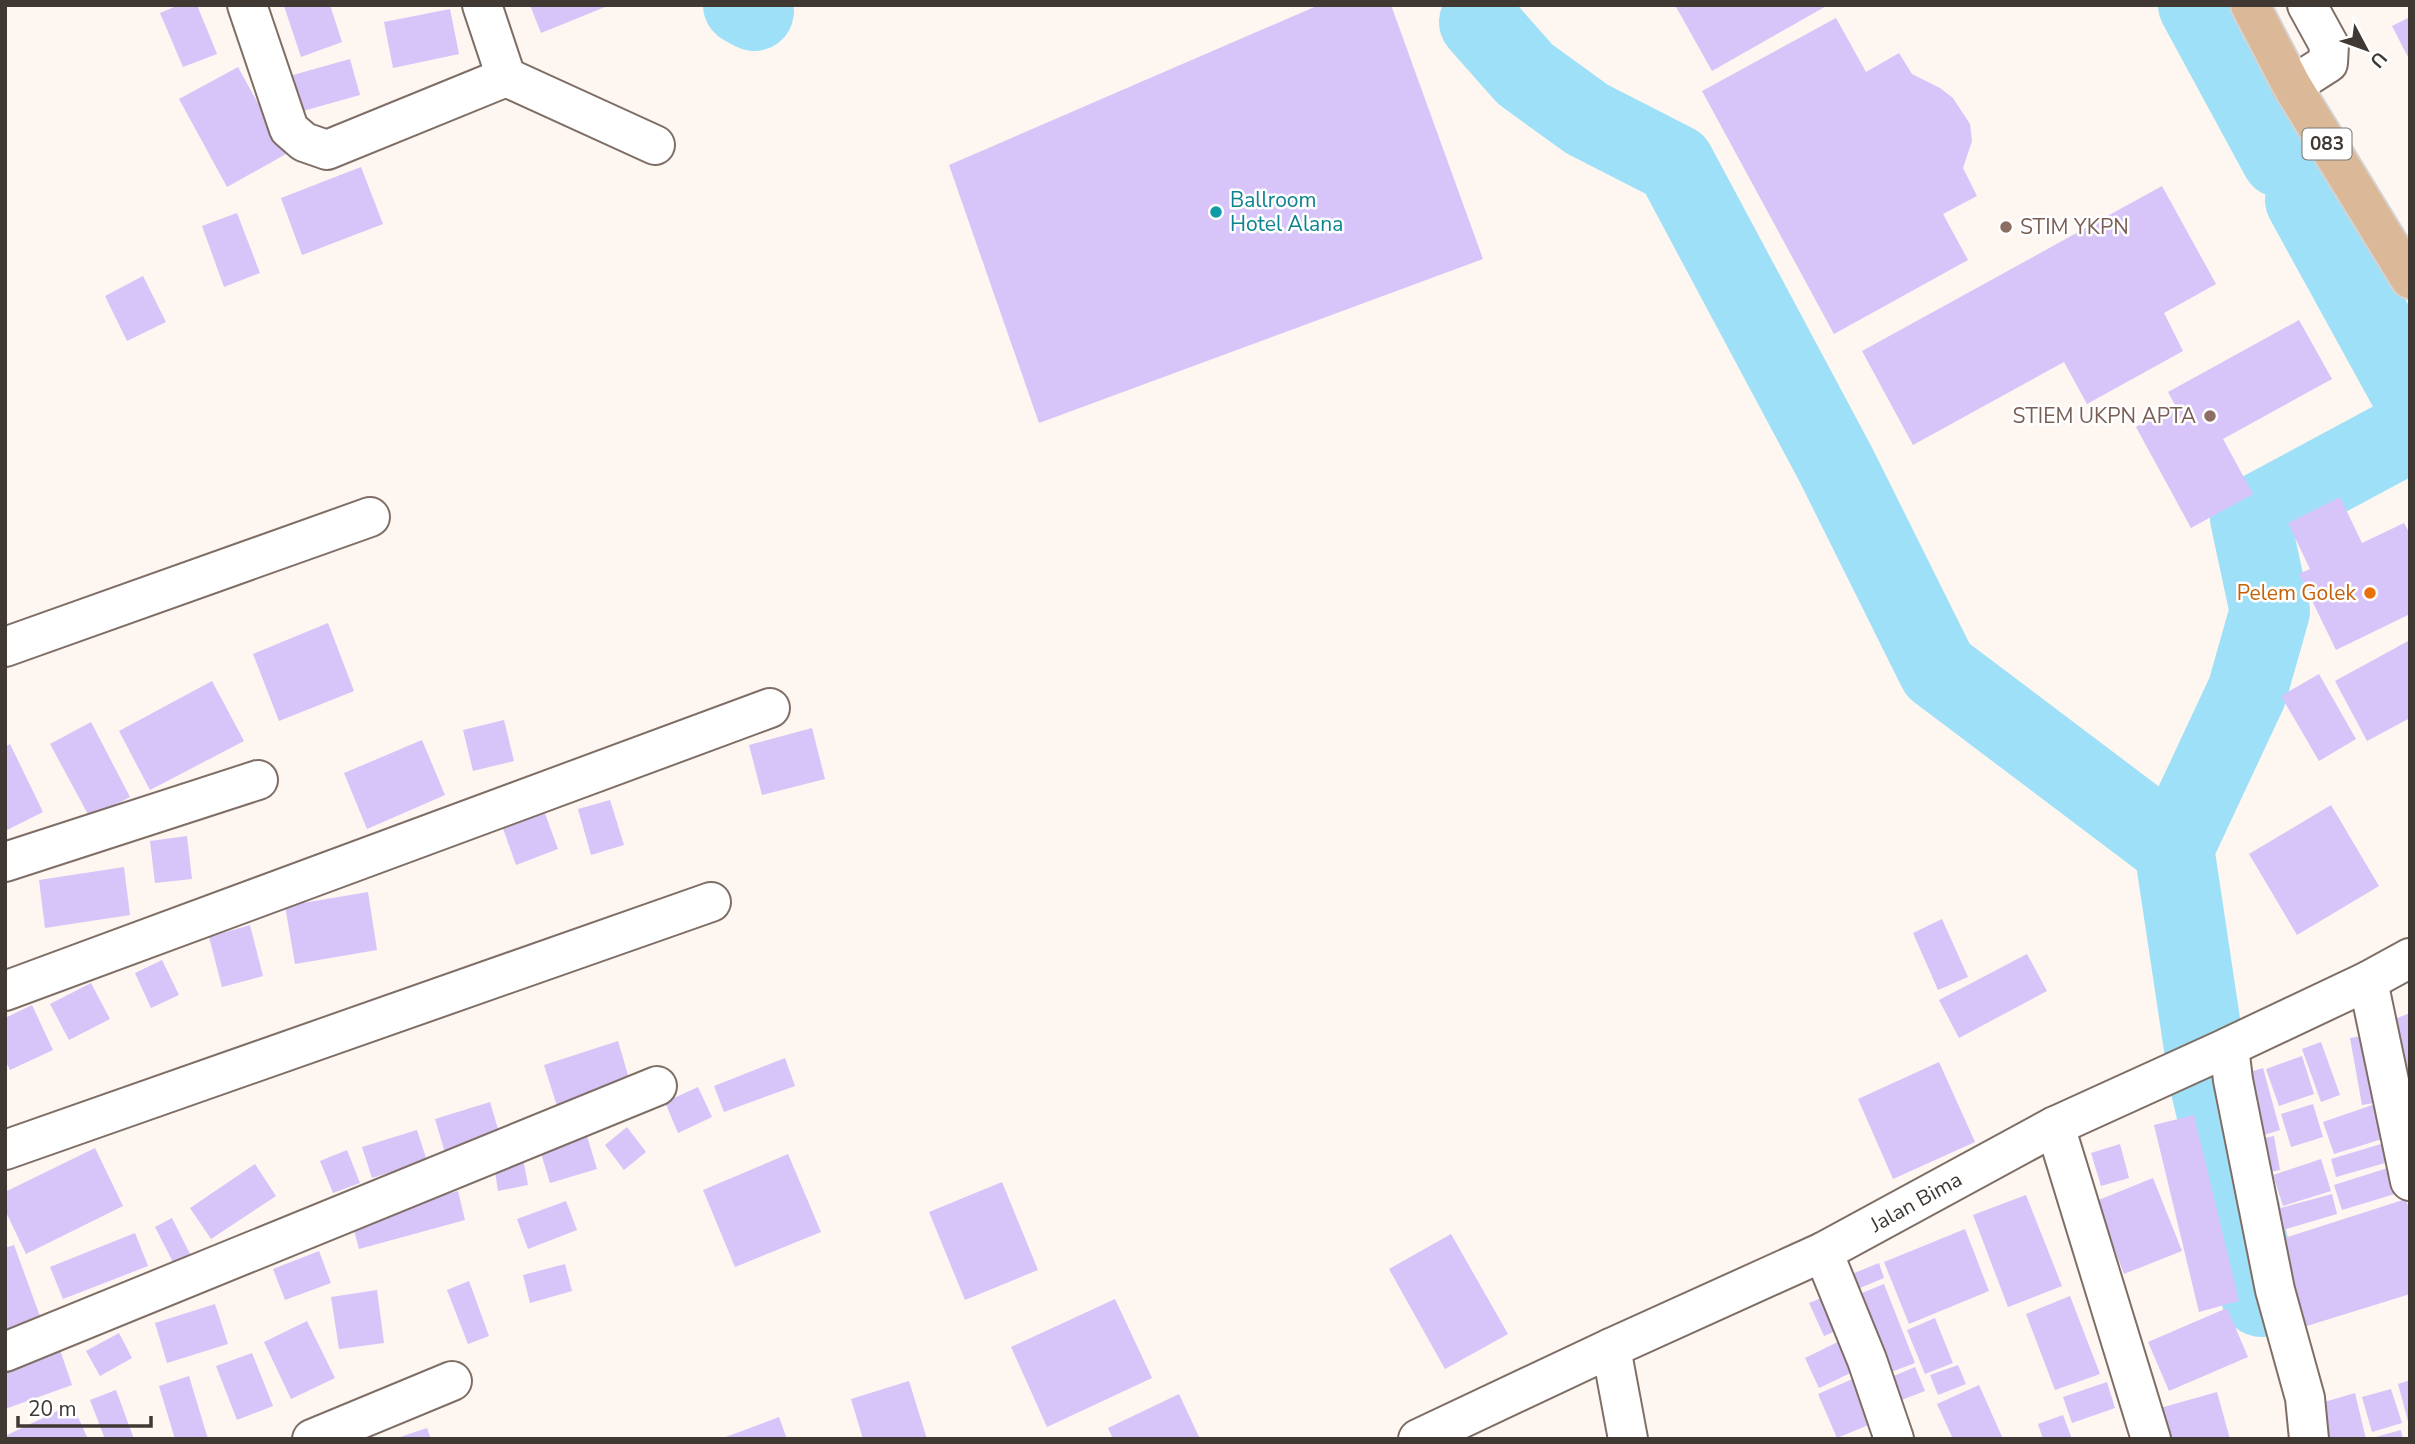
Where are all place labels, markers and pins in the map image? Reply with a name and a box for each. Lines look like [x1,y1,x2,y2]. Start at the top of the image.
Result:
place label: Ballroom Hotel Alana [1230,186,1343,238]
marker: Ballroom Hotel Alana [1208,204,1224,220]
place label: STIM YKPN [2020,213,2129,241]
marker: STIM YKPN [1998,219,2014,235]
place label: STIEM UKPN APTA [2013,402,2196,430]
marker: STIEM UKPN APTA [2202,408,2218,424]
place label: Pelem Golek [2237,579,2356,607]
marker: Pelem Golek [2362,585,2378,601]

